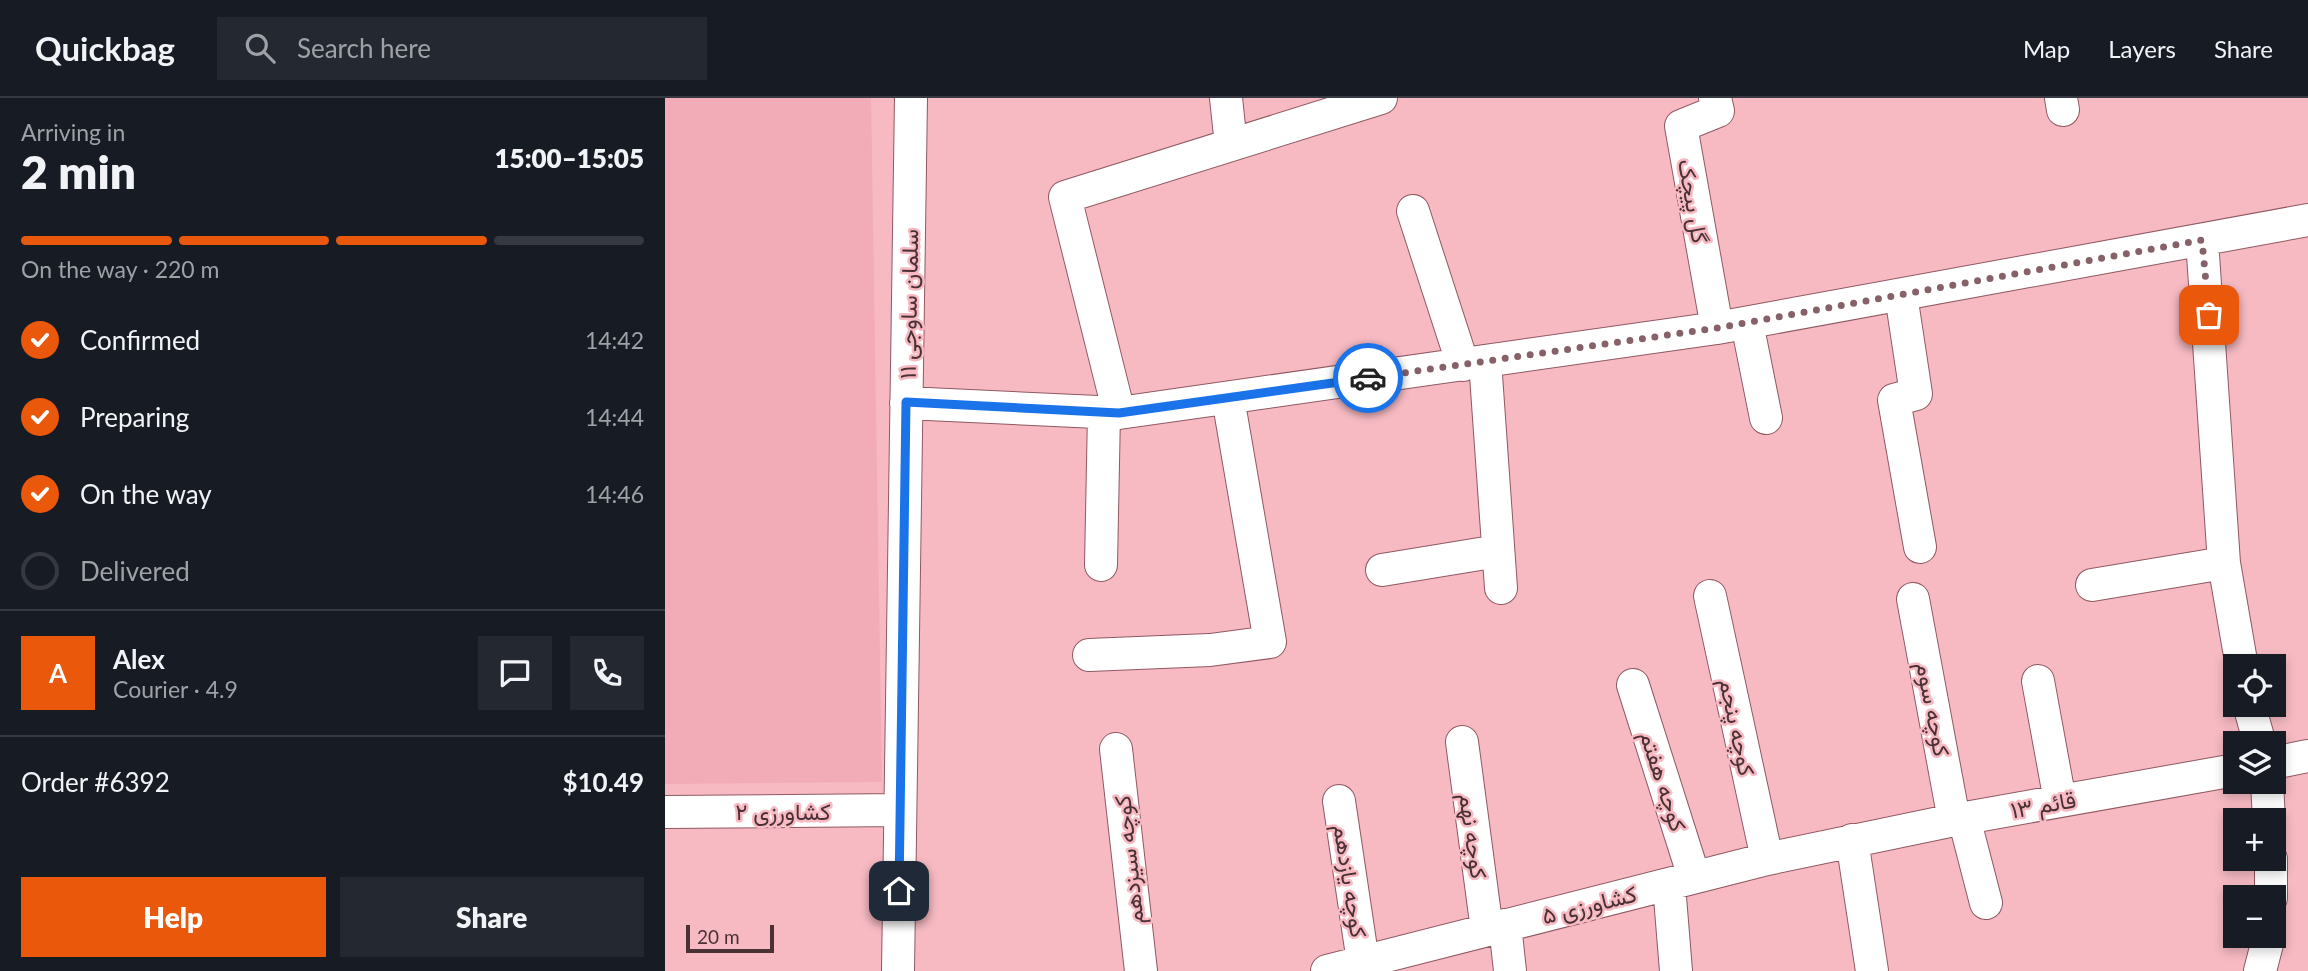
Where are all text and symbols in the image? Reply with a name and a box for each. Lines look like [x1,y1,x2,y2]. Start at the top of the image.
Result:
search box [217,17,707,80]
text: Quickbag [35,28,175,68]
icon: search [241,29,279,67]
text: Search here [297,32,431,64]
text: Map [2023,34,2070,63]
text: Layers [2108,34,2176,63]
text: Share [2214,34,2273,63]
text: Arriving in [21,118,125,146]
text: 15:00–15:05 [494,142,644,174]
text: 2 min [21,144,136,199]
street label: گل پیچک [1670,157,1715,246]
street label: سلمان ساوجی ۱۱ [893,229,924,379]
text: On the way · 220 m [21,255,220,283]
pin [2179,285,2239,345]
icon: bag [2190,296,2228,334]
icon: check [21,321,59,359]
text: Confirmed [80,324,200,356]
text: 14:42 [585,326,644,354]
courier [1333,343,1403,413]
icon: car [1349,359,1387,397]
icon: check [21,398,59,436]
text: Preparing [80,401,189,433]
text: 14:44 [585,403,644,431]
icon: check [21,475,59,513]
text: On the way [80,478,212,510]
text: 14:46 [585,480,644,508]
text: Delivered [80,555,190,587]
button: chat [478,636,552,710]
button: phone [570,636,644,710]
text: Alex [113,643,165,675]
map controls [2223,654,2286,948]
button: locate [2223,654,2286,717]
text: A [49,657,67,689]
street label: کوچه سوم [1908,659,1957,759]
text: Courier · 4.9 [113,675,238,703]
street label: کوچه پنجم [1711,676,1762,779]
street label: کوچه هفتم [1632,727,1693,836]
button: layers [2223,731,2286,794]
text: Order #6392 [21,766,170,798]
text: $10.49 [562,766,644,798]
street label: قائم ۱۳ [2008,784,2078,825]
street label: کوچه نهم [1451,791,1494,881]
street label: کوچه سیزدهم [1107,794,1152,926]
street label: کشاورزی ۲ [735,797,831,827]
button: + [2223,808,2286,871]
street label: کوچه یازدهم [1325,822,1374,940]
pin [869,861,929,921]
icon: home [880,872,918,910]
button: Help [21,877,326,957]
button: Share [340,877,644,957]
street label: کشاورزی ۵ [1539,879,1640,931]
button: − [2223,885,2286,948]
scale bar [686,922,773,954]
text: 20 m [697,925,740,948]

